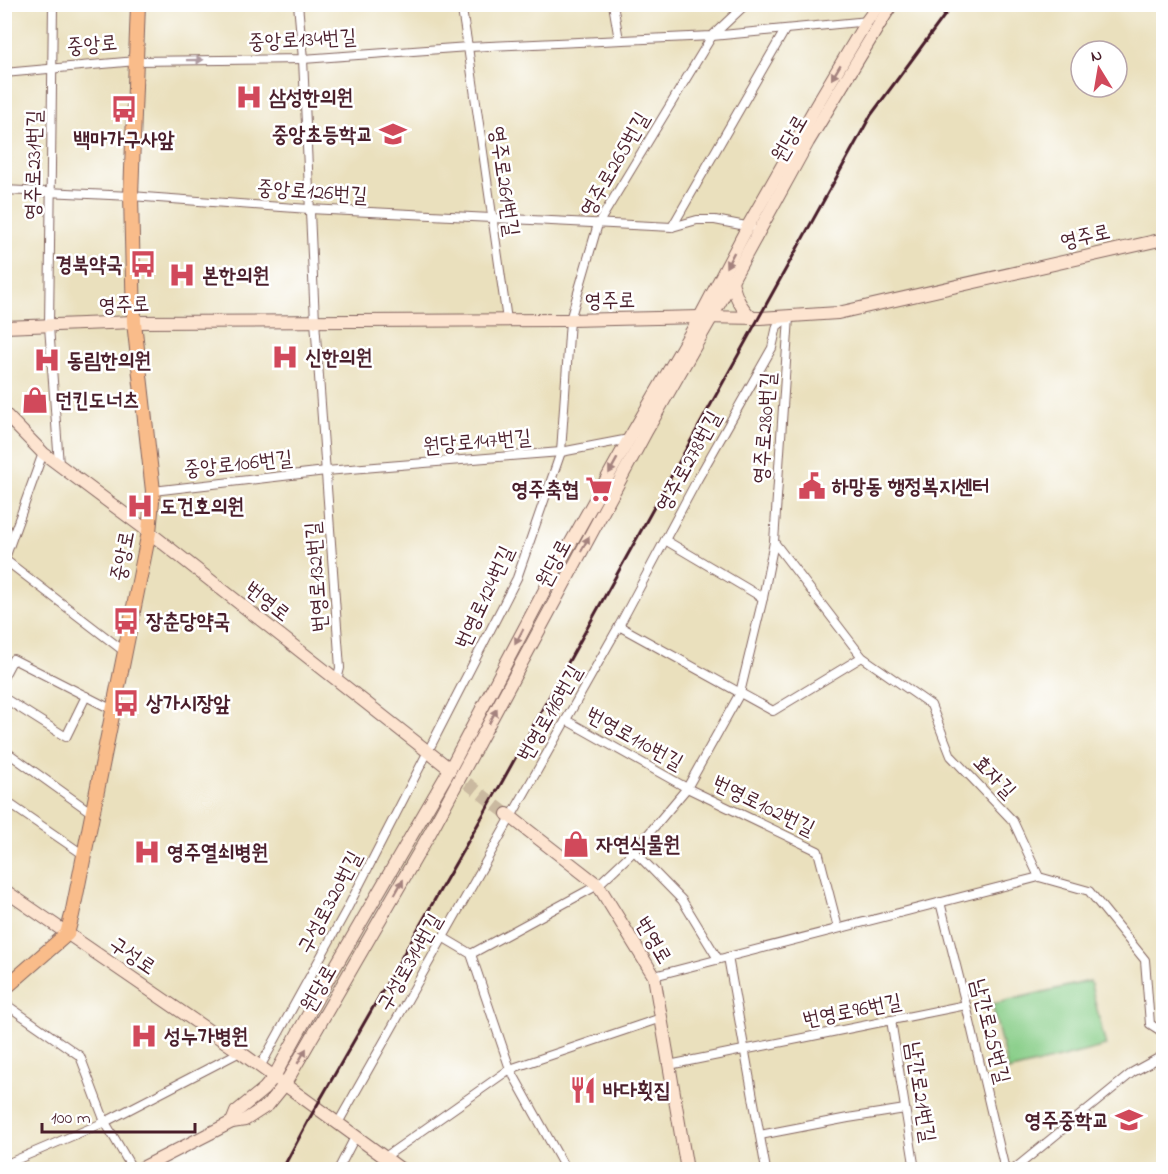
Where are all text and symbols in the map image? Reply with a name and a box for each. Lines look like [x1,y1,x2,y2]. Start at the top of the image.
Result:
street label: 중앙로134번길 [247,23,357,59]
street label: 중앙로 [66,29,119,63]
north arrow [1069,39,1129,99]
text: N [1089,43,1104,69]
one-way arrow [185,56,204,65]
one-way arrow [831,64,841,81]
hospital icon: 삼성한의원 [234,82,264,112]
place label: 삼성한의원 [269,84,354,114]
bus stop icon: 백마가구사앞 [109,94,139,124]
street label: 영주로265번길 [574,107,658,223]
street label: 영주로231번길 [19,110,51,220]
street label: 원당로 [765,110,816,168]
school or university icon: 중앙초등학교 [378,119,408,149]
place label: 중앙초등학교 [272,121,373,151]
street label: 영주로261번길 [480,124,526,238]
place label: 백마가구사앞 [73,126,175,156]
street label: 중앙로126번길 [256,174,368,212]
street label: 영주로 [1057,218,1114,258]
bus stop icon: 경북약국 [128,249,158,279]
place label: 경북약국 [55,251,123,281]
one-way arrow [725,252,735,269]
hospital icon: 본한의원 [167,260,197,290]
place label: 본한의원 [202,262,270,292]
street label: 영주로 [584,287,636,317]
street label: 영주로 [98,290,150,322]
hospital icon: 신한의원 [270,342,300,372]
place label: 신한의원 [305,344,373,374]
hospital icon: 동림한의원 [32,345,62,375]
place label: 동림한의원 [67,347,152,377]
street label: 영주로280번길 [747,371,785,485]
shop icon: 던킨도너츠 [20,385,50,415]
place label: 던킨도너츠 [55,387,140,417]
street label: 영주로278번길 [650,406,730,518]
street label: 원당로147번길 [422,423,533,463]
street label: 중앙로106번길 [182,444,294,486]
one-way arrow [608,458,618,475]
public building icon: 하망동 행정복지센터 [797,471,827,501]
place label: 하망동 행정복지센터 [831,473,989,503]
supermarket icon: 영주축협 [584,474,614,504]
place label: 영주축협 [511,476,579,506]
hospital icon: 도건호의원 [125,491,155,521]
place label: 도건호의원 [160,493,245,523]
street label: 번영로132번길 [299,521,337,633]
street label: 중앙로 [104,529,144,584]
street label: 원당로 [530,535,580,593]
one-way arrow [580,535,590,552]
street label: 번영로124번길 [449,541,523,654]
street label: 번영로 [238,575,296,630]
bus stop icon: 장춘당약국 [111,606,141,636]
place label: 장춘당약국 [146,608,231,638]
one-way arrow [514,629,524,646]
street label: 번영로116번길 [511,660,591,768]
bus stop icon: 상가시장앞 [111,688,141,718]
place label: 상가시장앞 [146,690,231,720]
street label: 번영로110번길 [580,701,688,779]
one-way arrow [488,707,498,724]
street label: 효자길 [965,749,1022,806]
street label: 번영로102번길 [707,769,820,845]
shop icon: 자연식물원 [561,829,591,859]
place label: 자연식물원 [596,831,681,861]
hospital icon: 영주열쇠병원 [132,837,162,867]
place label: 영주열쇠병원 [167,839,268,869]
street label: 구성로320번길 [291,846,371,960]
one-way arrow [394,878,404,895]
street label: 구성로314번길 [371,908,451,1017]
street label: 번영로 [627,912,678,970]
street label: 구성로 [102,930,161,983]
street label: 원당로 [294,960,345,1018]
street label: 남간로25번길 [962,976,1017,1087]
street label: 번영로96번길 [800,988,904,1036]
hospital icon: 성누가병원 [129,1021,159,1051]
place label: 성누가병원 [164,1023,249,1053]
street label: 남간로21번길 [896,1040,942,1145]
one-way arrow [297,1047,307,1064]
restaurant icon: 바다횟집 [568,1075,598,1105]
place label: 바다횟집 [603,1077,671,1107]
scale bar [42,1096,195,1134]
school or university icon: 영주중학교 [1114,1105,1144,1135]
text: 100 m [51,1106,91,1132]
place label: 영주중학교 [1025,1107,1109,1137]

